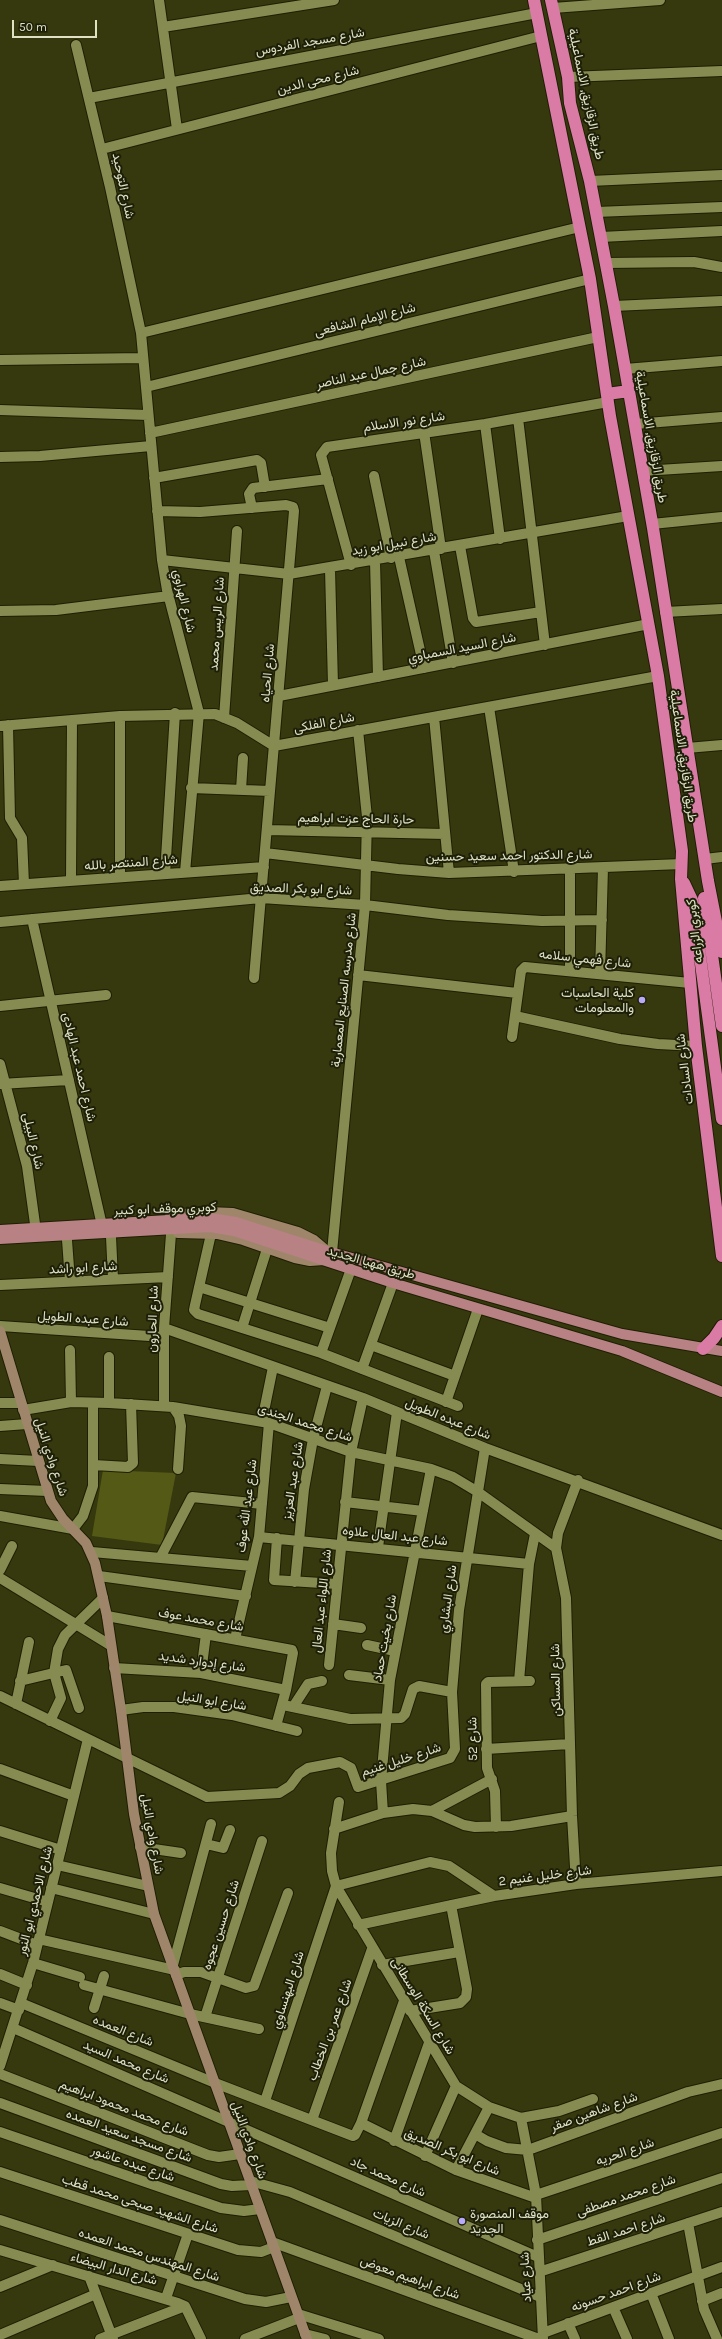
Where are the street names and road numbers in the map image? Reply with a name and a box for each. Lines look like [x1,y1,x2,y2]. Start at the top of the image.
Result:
street label: شارع مسجد الفردوس [254,25,366,59]
street label: طريق الزقازيق, الاسماعيلية [564,27,608,161]
street label: شارع محى الدين [275,62,361,98]
street label: شارع التوحيد [108,152,138,220]
street label: شارع الإمام الشافعى [313,300,417,340]
street label: شارع جمال عبد الناصر [315,354,427,392]
street label: طريق الزقازيق, الاسماعيلية [632,370,670,504]
street label: شارع نور الاسلام [362,409,446,435]
street label: شارع نبيل ابو زيد [351,529,437,559]
street label: شارع الهراوي [169,568,199,634]
street label: شارع الريس محمد [206,576,228,672]
street label: شارع السيد السمباوي [407,630,517,666]
street label: شارع الحياه [258,643,278,703]
street label: طريق الزقازيق, الاسماعيلية [666,689,700,823]
street label: شارع الفلكى [292,709,356,737]
street label: حارة الحاج عزت ابراهيم [298,810,414,828]
street label: شارع الدكتور احمد سعيد حسنين [426,847,592,865]
street label: شارع المنتصر بالله [84,852,178,874]
street label: شارع ابو بكر الصديق [250,879,352,899]
street label: كوبري الزراعه [683,898,707,964]
street label: شارع مدرسه الصنايع المعمارية [328,912,360,1068]
street label: شارع فهمي سلامه [538,946,632,972]
street label: شارع احمد عبد الهادى [59,1011,99,1123]
street label: شارع السادات [673,1033,697,1105]
street label: شارع البيلى [19,1111,47,1171]
street label: كوبري موقف ابو كبير [113,1199,217,1219]
street label: طريق ههيا الجديد [325,1243,417,1283]
street label: شارع ابو راشد [48,1258,118,1278]
street label: شارع الحارون [144,1285,162,1353]
street label: شارع عبده الطويل [37,1308,129,1330]
street label: شارع عبده الطويل [403,1395,493,1443]
street label: شارع محمد الجندى [256,1400,354,1446]
street label: شارع وادي النيل [31,1416,71,1498]
street label: شارع عبد العزيز [279,1441,307,1521]
street label: شارع عبد الله عوف [234,1458,260,1554]
street label: شارع عبد العال علاوه [341,1523,449,1549]
street label: شارع اللواء عبد العال [309,1548,335,1654]
street label: شارع البشاري [436,1564,460,1634]
street label: شارع بخيت حماد [370,1594,400,1682]
street label: شارع محمد عوف [157,1605,245,1635]
street label: شارع المساكن [548,1643,564,1717]
street label: شارع إدوارد شديد [157,1648,247,1676]
street label: شارع ابو النيل [176,1688,248,1714]
street label: شارع 52 [465,1717,481,1761]
street label: شارع خليل غنيم [359,1740,443,1780]
street label: شارع وادي النيل [137,1793,167,1875]
street label: شارع الاحمدي ابو النور [14,1845,56,1957]
street label: شارع خليل غنيم 2 [498,1863,592,1889]
street label: شارع حسين عجوه [199,1878,243,1972]
street label: شارع البهنساوي [268,1949,308,2031]
street label: شارع السكة الوسطانى [388,1955,458,2057]
street label: شارع عمر بن الخطاب [304,1977,356,2083]
street label: شارع العمده [90,2012,156,2050]
street label: شارع محمد السيد [81,2037,171,2087]
street label: شارع محمد محمود ابراهيم [57,2076,191,2140]
street label: شارع شاهين صقر [548,2089,640,2135]
street label: شارع وادي النيل [228,2099,270,2181]
street label: شارع مسجد سعيد العمده [64,2106,194,2166]
street label: شارع ابو بكر الصديق [402,2125,502,2179]
street label: شارع الحريه [594,2135,656,2169]
street label: شارع عبده عاشور [89,2142,177,2186]
street label: شارع محمد جاد [348,2153,428,2201]
street label: شارع الشهيد صبحى محمد قطب [60,2171,220,2237]
street label: شارع محمد مصطفى [574,2172,678,2220]
street label: شارع الزيات [370,2205,432,2243]
street label: شارع احمد القط [585,2210,667,2250]
street label: شارع المهندس محمد العمده [76,2225,222,2285]
street label: شارع الدار البيضاء [69,2249,159,2289]
street label: شارع عياد [517,2251,535,2303]
street label: شارع ابراهيم معوض [358,2253,462,2303]
street label: شارع احمد حسونه [569,2269,663,2315]

